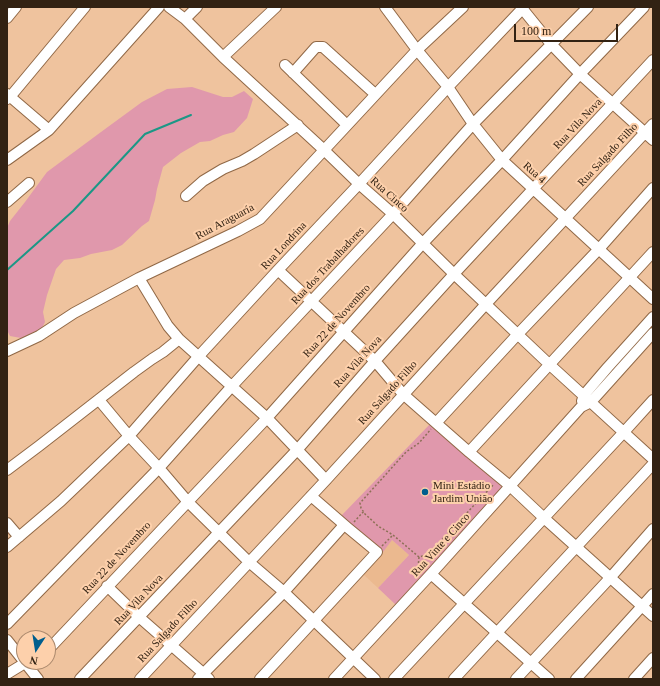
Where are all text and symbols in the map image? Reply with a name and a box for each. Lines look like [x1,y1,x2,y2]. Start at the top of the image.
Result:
scale bar [516,16,620,42]
text: 100 m [521,24,551,38]
street label: Rua Vila Nova [551,96,605,152]
street label: Rua Salgado Filho [575,121,641,189]
street label: Rua 4 [520,159,548,187]
street label: Rua Cinco [367,174,411,216]
street label: Rua Araguaría [193,201,257,243]
street label: Rua Londrina [258,219,310,273]
street label: Rua dos Trabalhadores [289,225,367,307]
street label: Rua 22 de Novembro [301,282,373,360]
street label: Rua Vila Nova [331,333,385,391]
street label: Rua Salgado Filho [356,358,420,428]
place label: Mini Estádio Jardim União [433,479,493,505]
marker: Mini Estádio Jardim União [420,487,430,497]
street label: Rua Vinte e Cinco [409,511,473,579]
street label: Rua 22 de Novembro [80,519,154,597]
street label: Rua Vila Nova [112,572,166,628]
street label: Rua Salgado Filho [135,597,201,665]
north arrow [16,630,56,670]
text: N [29,654,39,667]

